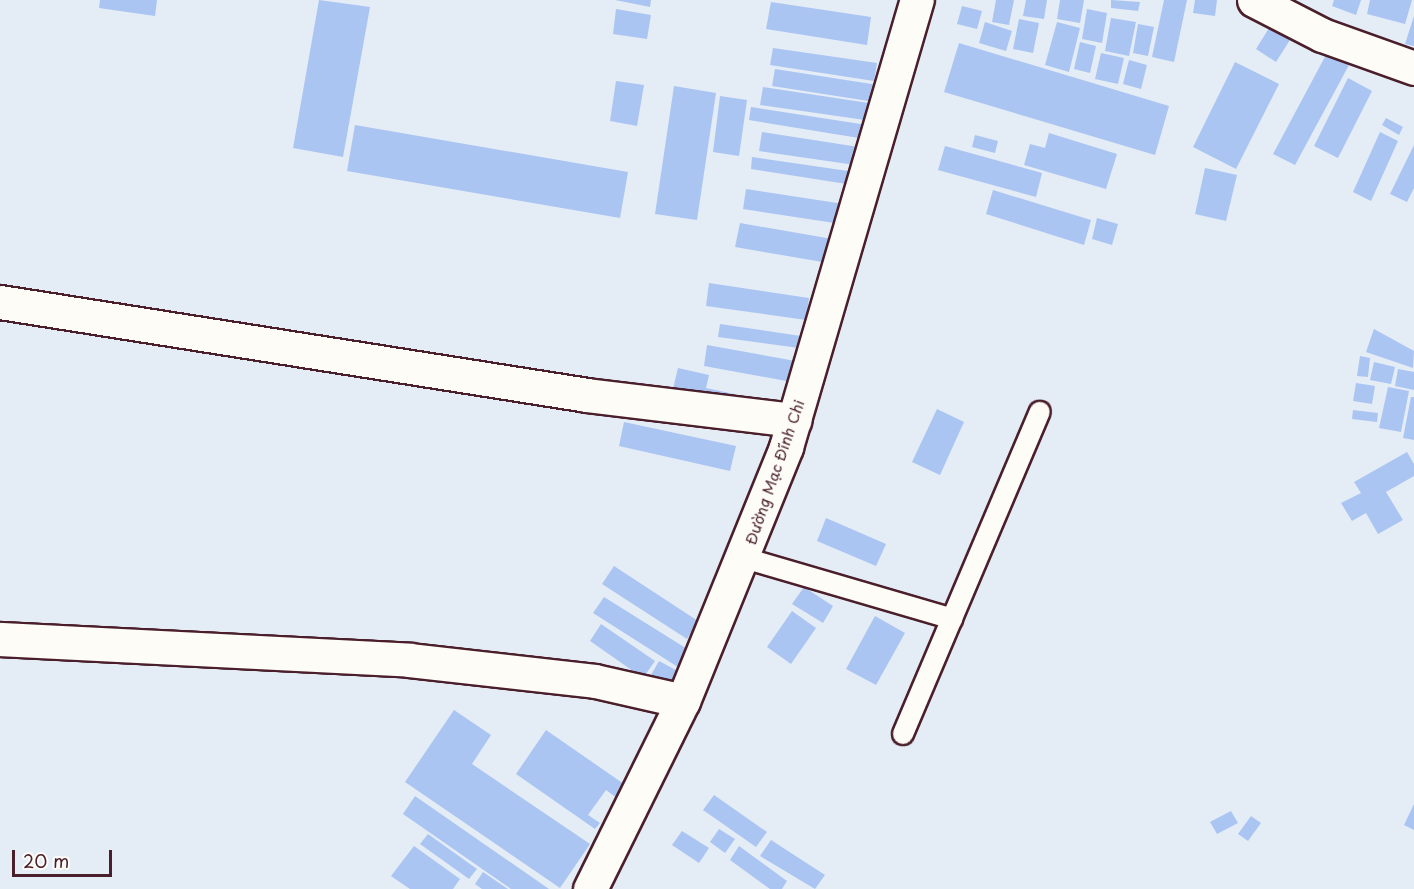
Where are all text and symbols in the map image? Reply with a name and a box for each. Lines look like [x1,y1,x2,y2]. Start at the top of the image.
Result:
street label: Đường Mạc Đĩnh Chi [741,398,807,546]
scale bar [15,838,116,876]
text: 20 m [23,847,69,874]

